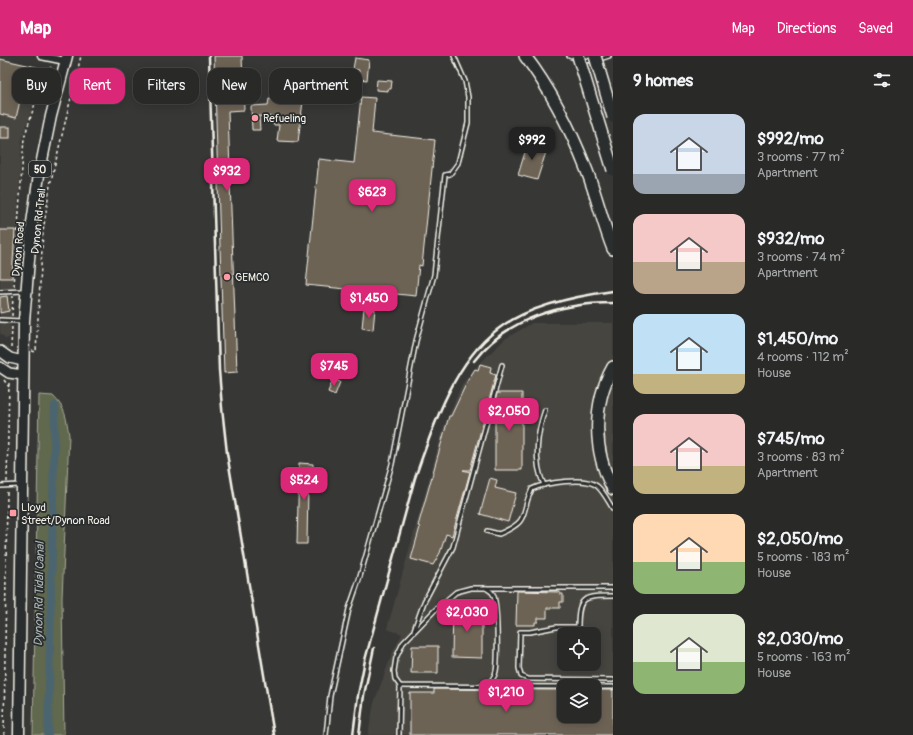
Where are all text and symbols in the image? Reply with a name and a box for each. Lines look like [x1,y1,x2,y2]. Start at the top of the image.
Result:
text: Map [20,16,51,40]
text: Map [732,20,755,37]
text: Directions [777,20,836,37]
text: Saved [858,20,893,37]
chip: Buy [12,68,61,104]
chip: Rent [69,68,125,104]
chip: Filters [133,68,199,104]
chip: New [207,68,261,104]
chip: Apartment [269,68,362,104]
icon: filters [871,69,893,91]
text: 9 homes [633,70,693,91]
place label: Refueling [263,112,306,125]
marker: Refueling [250,113,260,123]
pin: $992 [508,127,556,161]
text: $992/mo [757,128,824,149]
icon: home [665,130,713,178]
text: $992 [518,132,546,148]
text: 3 rooms · 77 m² [757,149,845,165]
pin: $932 [203,158,251,192]
road number: 50 [29,161,51,177]
text: $932 [213,163,241,179]
text: Apartment [757,165,818,181]
pin: $623 [348,179,396,213]
text: $623 [358,184,386,200]
street label: Dynon Rd Trail [29,188,48,255]
street label: Dynon Road [10,221,27,277]
text: $932/mo [757,228,824,249]
icon: home [665,230,713,278]
text: 3 rooms · 74 m² [757,249,845,265]
text: Apartment [757,265,818,281]
place label: GEMCO [235,271,269,284]
marker: GEMCO [222,272,232,282]
pin: $1,450 [336,285,402,319]
text: $1,450 [350,290,388,306]
text: $1,450/mo [757,328,838,349]
icon: home [665,330,713,378]
text: 4 rooms · 112 m² [757,349,849,365]
pin: $745 [310,353,358,387]
text: $745 [320,358,348,374]
text: House [757,365,791,381]
pin: $2,050 [476,398,542,432]
text: $2,050 [488,403,530,419]
text: $745/mo [757,428,825,449]
icon: home [665,430,713,478]
text: 3 rooms · 83 m² [757,449,845,465]
text: Apartment [757,465,818,481]
pin: $524 [280,467,328,501]
text: $524 [290,472,318,488]
place label: Lloyd Street/Dynon Road [21,501,110,527]
marker: Lloyd Street/Dynon Road [8,508,18,518]
text: $2,050/mo [757,528,843,549]
icon: home [665,530,713,578]
water label: Dynon Rd Tidal Canal [31,541,48,646]
text: 5 rooms · 183 m² [757,549,850,565]
text: House [757,565,791,581]
pin: $2,030 [434,599,500,633]
text: $2,030 [446,604,488,620]
map controls [557,627,601,723]
button: locate [557,627,601,671]
text: $2,030/mo [757,628,843,649]
icon: home [665,630,713,678]
text: 5 rooms · 163 m² [757,649,851,665]
text: House [757,665,791,681]
pin: $1,210 [473,679,539,713]
button: layers [557,679,601,723]
text: $1,210 [488,684,524,700]

